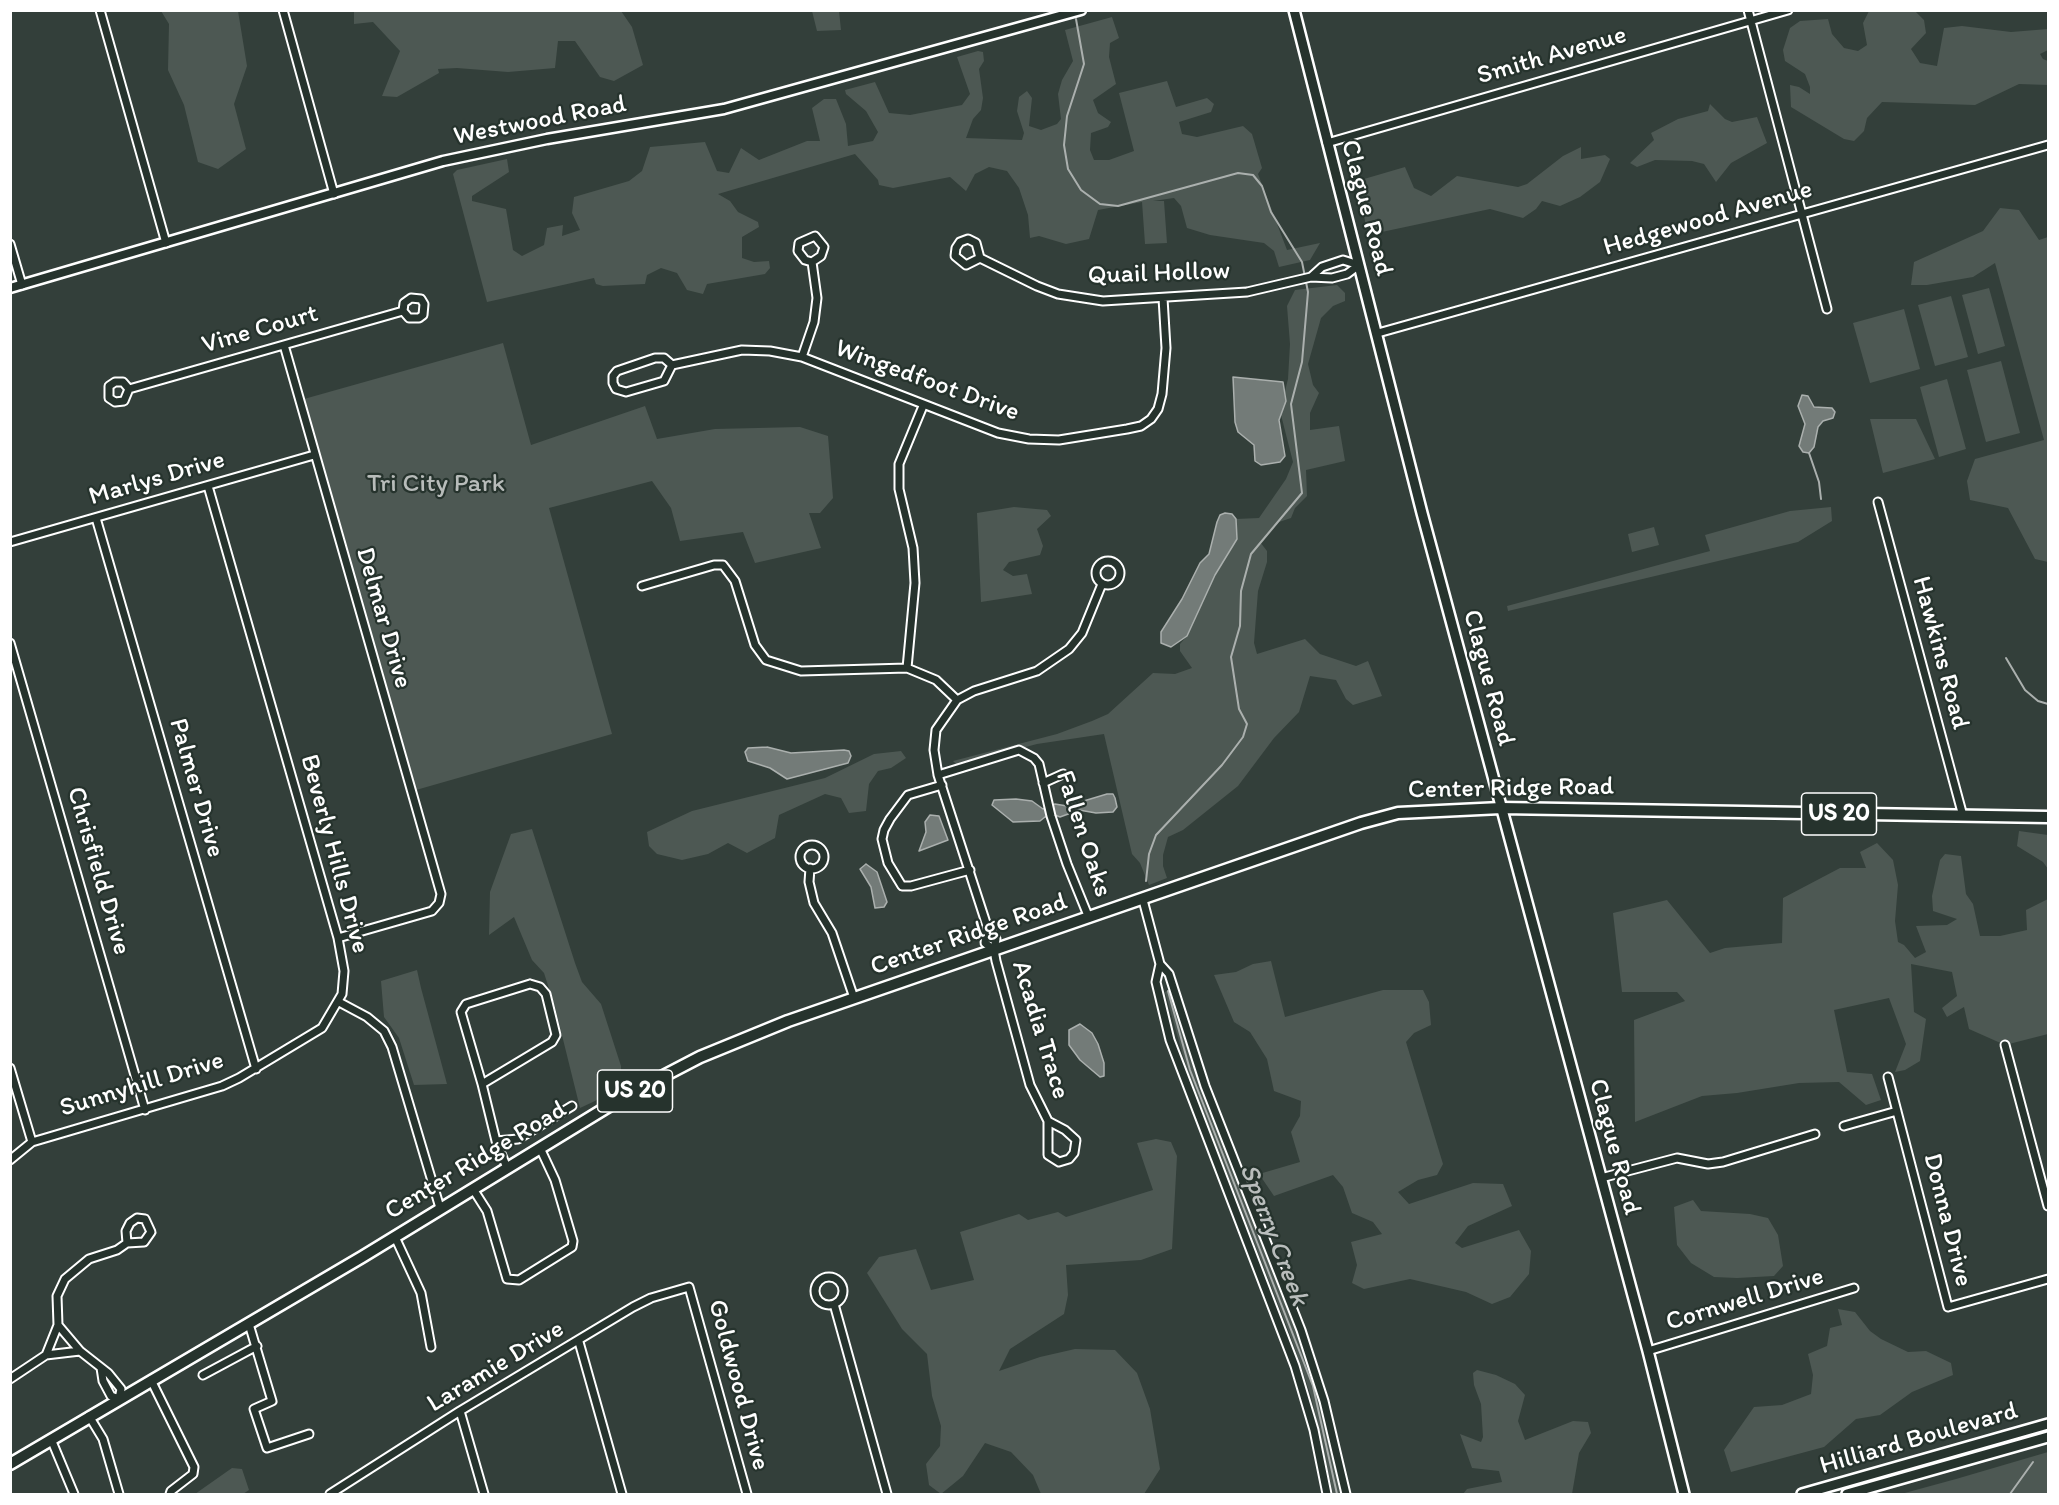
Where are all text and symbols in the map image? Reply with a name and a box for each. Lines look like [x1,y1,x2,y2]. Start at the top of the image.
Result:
street label: Smith Avenue [1474,20,1630,92]
street label: Westwood Road [451,89,629,153]
street label: Clague Road [1333,137,1399,279]
street label: Hedgewood Avenue [1600,174,1816,264]
street label: Quail Hollow [1087,256,1231,292]
street label: Vine Court [198,299,322,361]
street label: Wingedfoot Drive [831,333,1023,429]
street label: Marlys Drive [85,445,229,513]
park label: Tri City Park [367,468,505,500]
street label: Delmar Drive [348,544,418,692]
street label: Hawkins Road [1905,573,1975,733]
street label: Clague Road [1455,607,1521,749]
street label: Palmer Drive [161,715,231,861]
street label: Beverly Hills Drive [292,751,376,957]
street label: Fallen Oaks [1048,767,1118,901]
street label: Center Ridge Road [1408,772,1614,806]
street label: Chrisfield Drive [59,783,137,959]
road number: US 20 [1802,793,1876,835]
street label: Center Ridge Road [866,887,1072,983]
street label: Acadia Trace [1004,957,1076,1103]
street label: Sunnyhill Drive [56,1045,228,1125]
road number: US 20 [598,1070,672,1112]
street label: Clague Road [1581,1076,1647,1218]
street label: Center Ridge Road [380,1095,572,1227]
street label: Donna Drive [1915,1150,1979,1290]
water label: Sperry Creek [1231,1160,1315,1310]
street label: Cornwell Drive [1662,1261,1828,1339]
street label: Goldwood Drive [700,1296,776,1474]
street label: Laramie Drive [422,1314,570,1420]
street label: Hilliard Boulevard [1816,1396,2022,1482]

